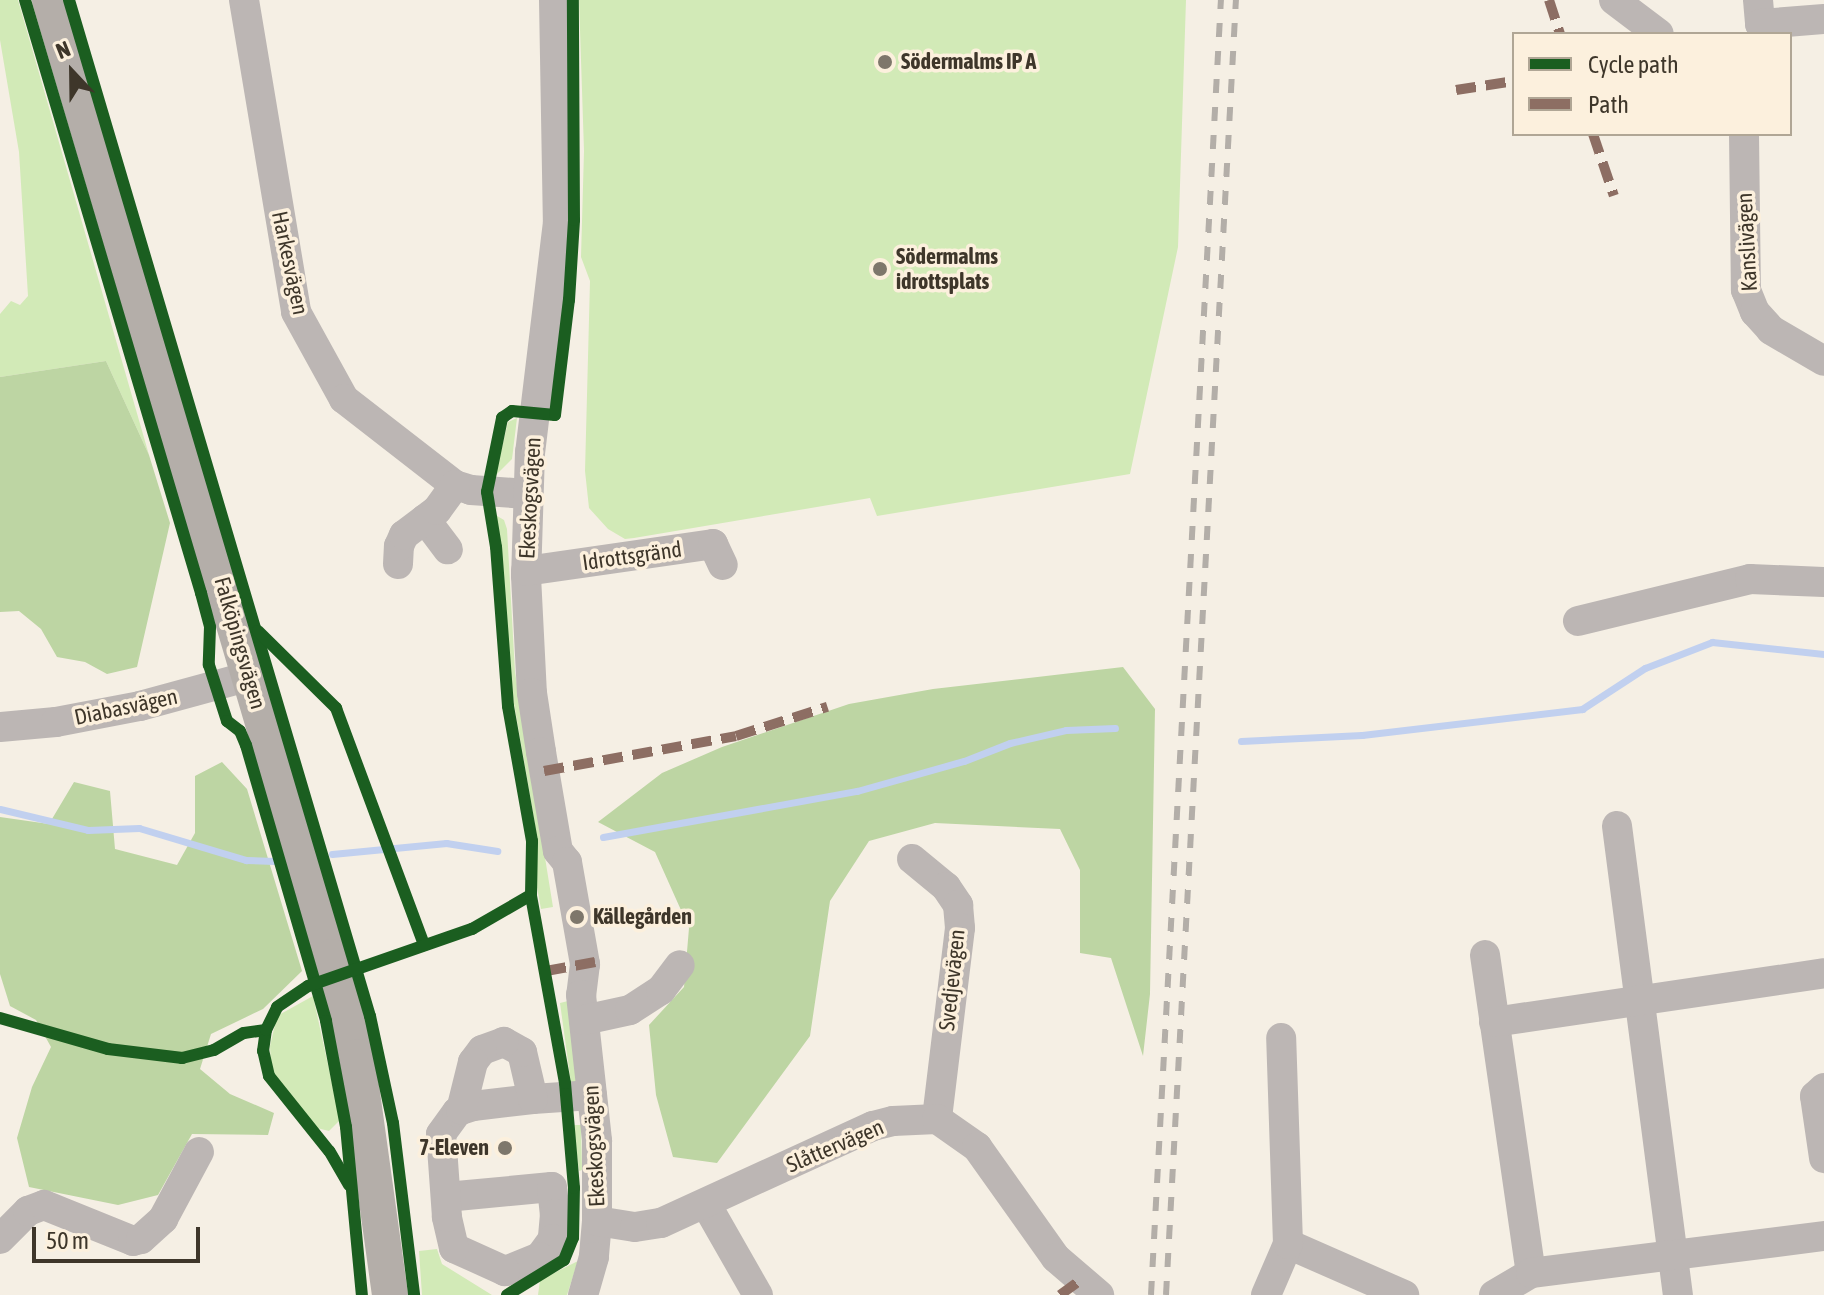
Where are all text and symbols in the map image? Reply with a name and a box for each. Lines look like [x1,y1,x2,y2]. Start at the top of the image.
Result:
north arrow [32,32,112,112]
legend [1512,32,1792,136]
text: N [52,35,74,64]
place label: Södermalms IP A [901,49,1036,75]
text: Cycle path [1588,51,1679,78]
marker: Södermalms IP A [876,53,894,71]
text: Path [1588,91,1629,118]
street label: Kanslivägen [1731,192,1763,292]
street label: Harkesvägen [266,209,314,317]
place label: Södermalms idrottsplats [896,243,998,294]
marker: Södermalms idrottsplats [871,260,889,278]
street label: Ekeskogsvägen [514,436,546,560]
street label: Idrottsgränd [581,536,683,576]
street label: Falköpingsvägen [209,574,271,712]
street label: Diabasvägen [72,683,180,731]
place label: Källegården [593,904,692,930]
marker: Källegården [568,908,586,926]
street label: Svedjevägen [934,928,970,1032]
street label: Ekeskogsvägen [578,1084,610,1208]
street label: Slåttervägen [782,1114,888,1178]
place label: 7-Eleven [419,1135,489,1161]
marker: 7-Eleven [496,1139,514,1157]
scale bar [36,1211,204,1261]
text: 50 m [46,1227,89,1254]

